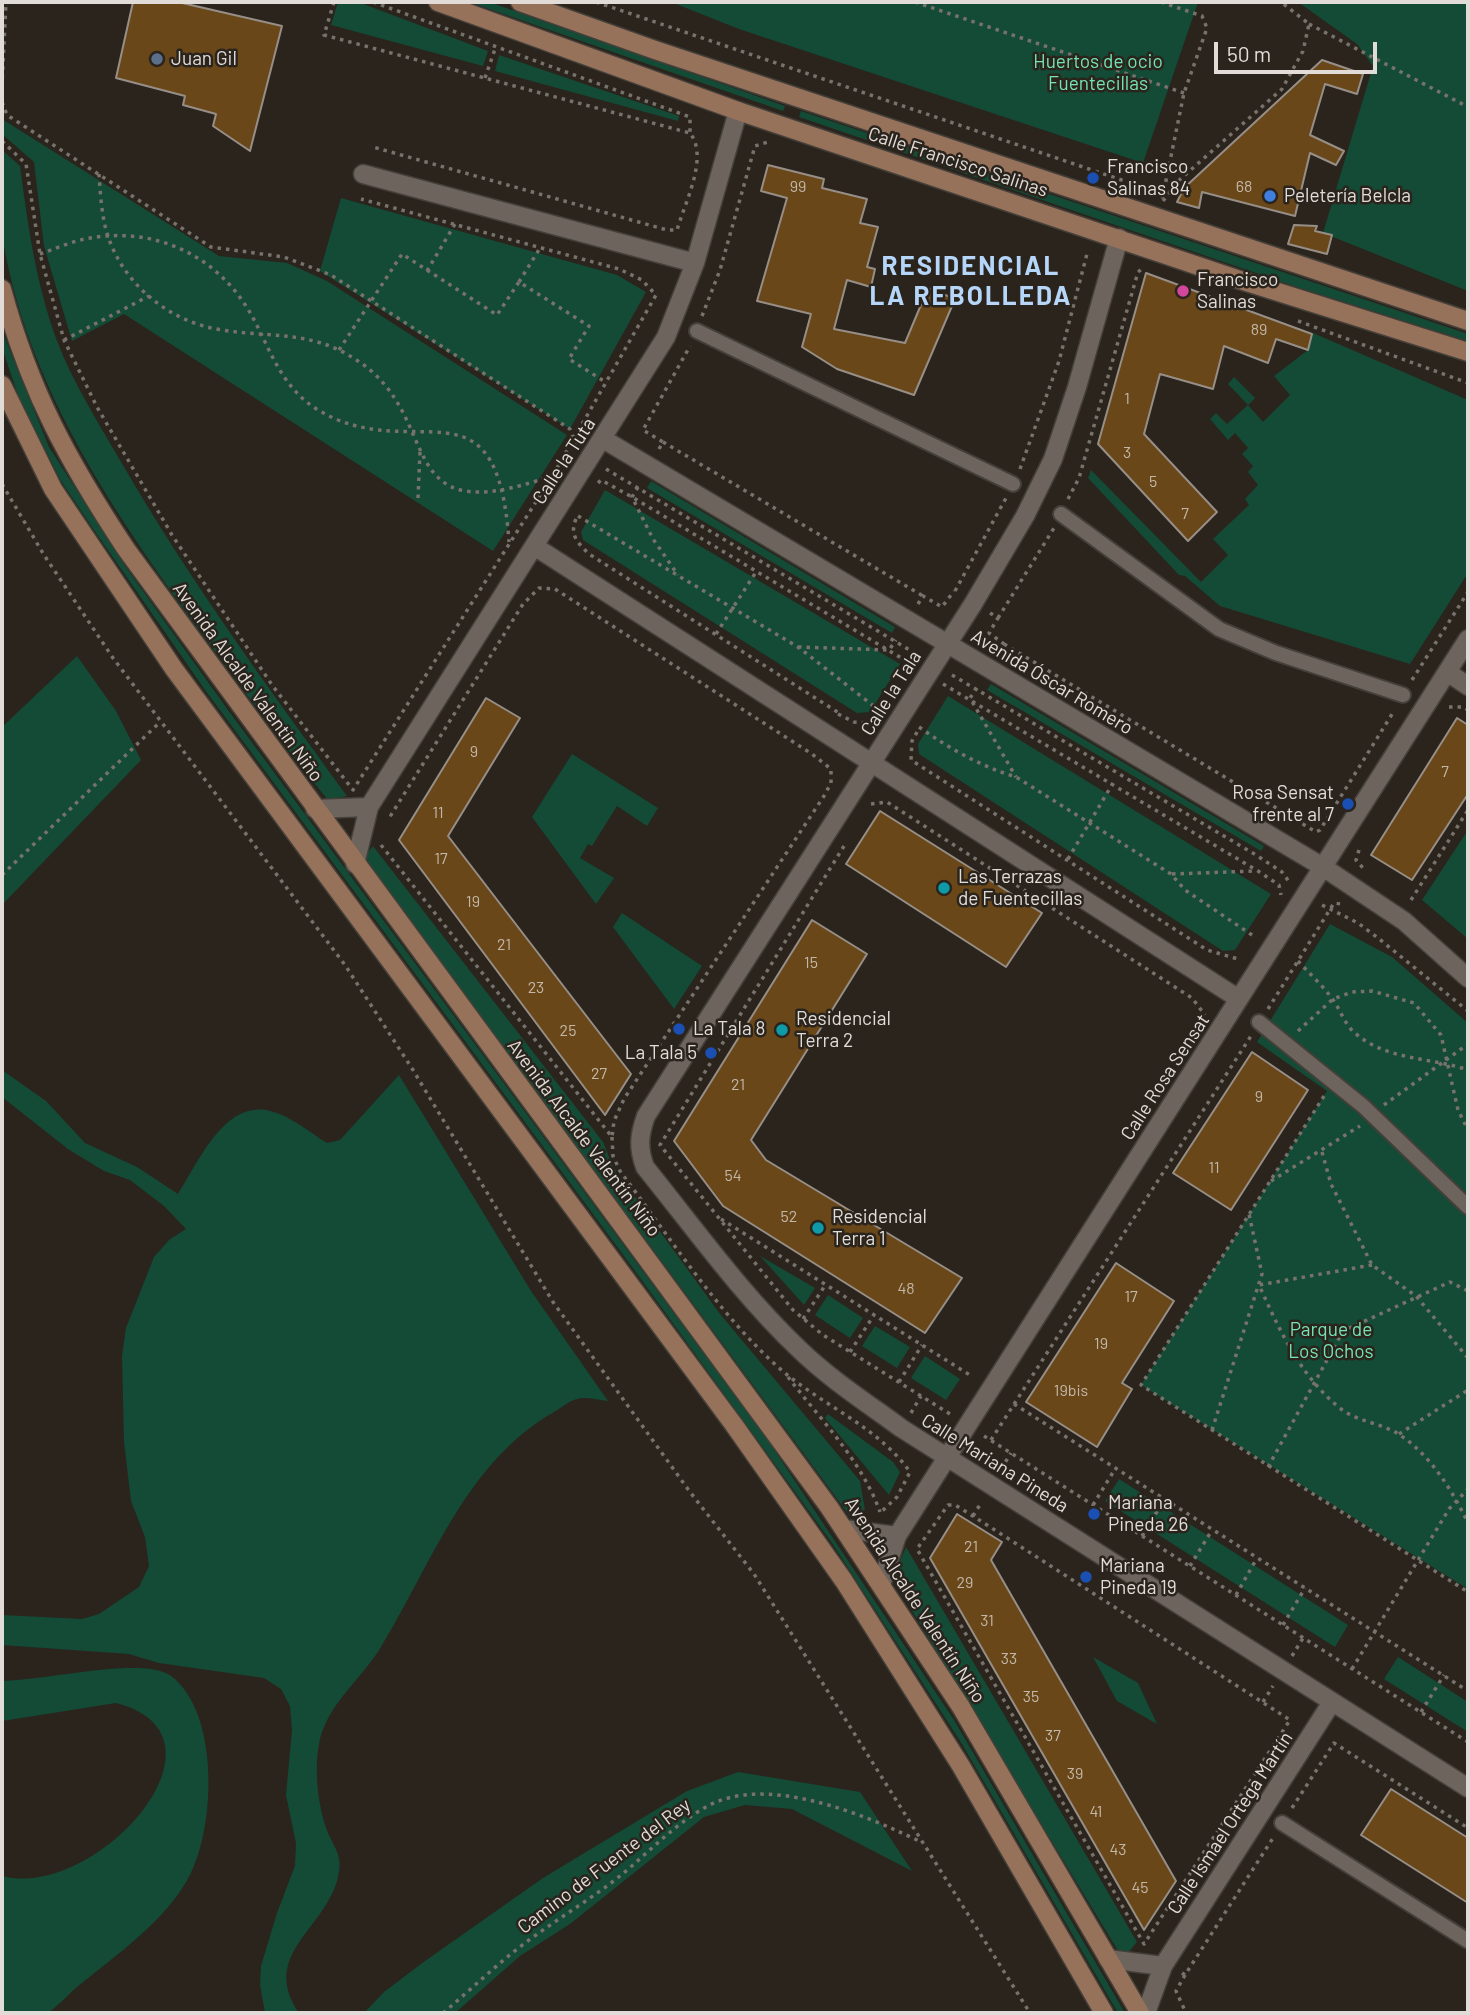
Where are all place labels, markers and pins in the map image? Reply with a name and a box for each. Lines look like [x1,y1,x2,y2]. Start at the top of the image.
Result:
place label: Juan Gil [171,48,237,70]
marker: Juan Gil [149,51,165,67]
place label: Francisco Salinas 84 [1107,156,1190,200]
marker: Francisco Salinas 84 [1085,170,1101,186]
place label: Peletería Belcla [1284,185,1411,207]
marker: Peletería Belcla [1262,188,1278,204]
place label: Francisco Salinas [1197,269,1278,313]
marker: Francisco Salinas [1175,283,1191,299]
place label: Rosa Sensat frente al 7 [1232,782,1334,826]
marker: Rosa Sensat frente al 7 [1340,796,1356,812]
place label: Las Terrazas de Fuentecillas [958,866,1082,910]
marker: Las Terrazas de Fuentecillas [936,880,952,896]
place label: Residencial Terra 2 [796,1008,891,1052]
place label: La Tala 8 [693,1018,765,1040]
marker: La Tala 8 [671,1021,687,1037]
marker: Residencial Terra 2 [774,1022,790,1038]
place label: La Tala 5 [625,1042,697,1064]
marker: La Tala 5 [703,1045,719,1061]
place label: Residencial Terra 1 [832,1206,927,1250]
marker: Residencial Terra 1 [810,1220,826,1236]
place label: Mariana Pineda 26 [1108,1492,1188,1536]
marker: Mariana Pineda 26 [1086,1506,1102,1522]
place label: Mariana Pineda 19 [1100,1555,1177,1599]
marker: Mariana Pineda 19 [1078,1569,1094,1585]

